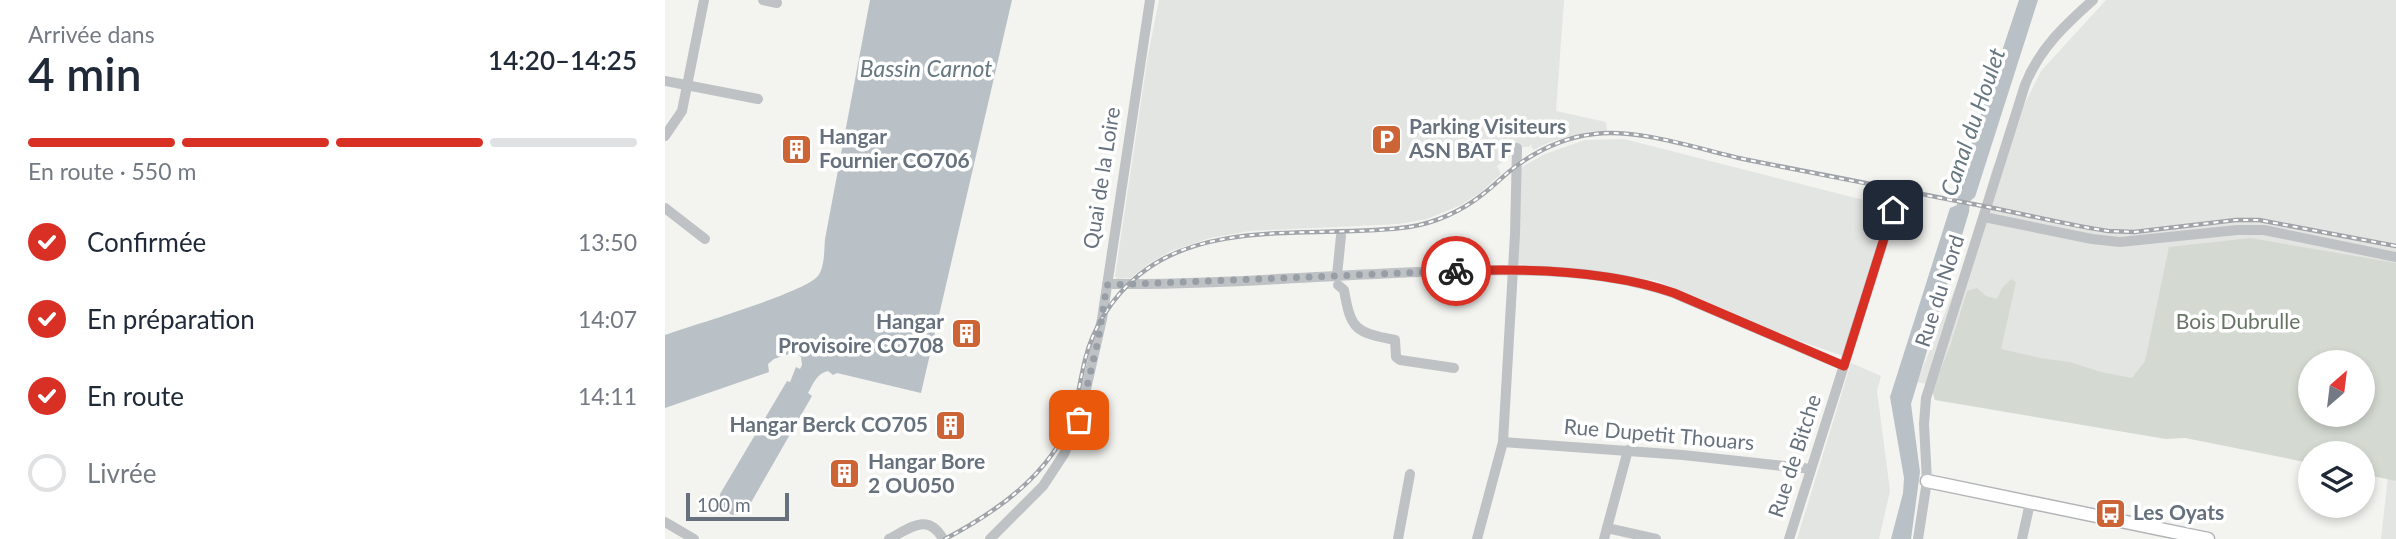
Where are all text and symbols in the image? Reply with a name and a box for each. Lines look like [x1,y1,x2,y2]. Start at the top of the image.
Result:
text: Arrivée dans [28,20,155,48]
text: 14:20–14:25 [488,44,637,76]
water label: Canal du Houlet [1934,44,2010,199]
text: 4 min [28,46,142,101]
water label: Bassin Carnot [860,54,992,82]
street label: Quai de la Loire [1077,105,1124,251]
place label: Parking Visiteurs ASN BAT F [1408,113,1566,162]
parking icon: Parking Visiteurs ASN BAT F [1369,122,1403,156]
place label: Hangar Fournier CO706 [819,123,970,172]
building icon: Hangar Fournier CO706 [779,132,813,166]
text: En route · 550 m [28,157,196,185]
pin [1863,180,1923,240]
icon: home [1874,191,1912,229]
icon: check [28,223,66,261]
text: Confirmée [87,226,206,258]
text: 13:50 [578,228,637,256]
street label: Rue du Nord [1909,231,1968,350]
courier [1421,236,1491,306]
icon: bike [1437,252,1475,290]
icon: check [28,300,66,338]
text: En préparation [87,303,255,335]
text: 14:07 [578,305,637,333]
place label: Hangar Provisoire CO708 [778,308,944,357]
park label: Bois Dubrulle [2176,308,2300,333]
building icon: Hangar Provisoire CO708 [950,317,984,351]
north arrow [2298,350,2375,427]
map controls [2298,350,2375,518]
icon: check [28,377,66,415]
text: En route [87,380,184,412]
text: 14:11 [578,382,637,410]
pin [1049,390,1109,450]
street label: Rue de Bitche [1762,391,1825,520]
icon: bag [1060,401,1098,439]
building icon: Hangar Berck CO705 [934,408,968,442]
place label: Hangar Berck CO705 [729,411,928,436]
street label: Rue Dupetit Thouars [1563,413,1755,454]
button: layers [2298,441,2375,518]
place label: Hangar Bore 2 OU050 [868,448,985,497]
text: Livrée [87,457,156,489]
building icon: Hangar Bore 2 OU050 [828,457,862,491]
scale bar [686,490,789,522]
text: 100 m [697,493,751,516]
bus stop icon: Les Oyats [2093,496,2127,530]
place label: Les Oyats [2133,499,2224,524]

